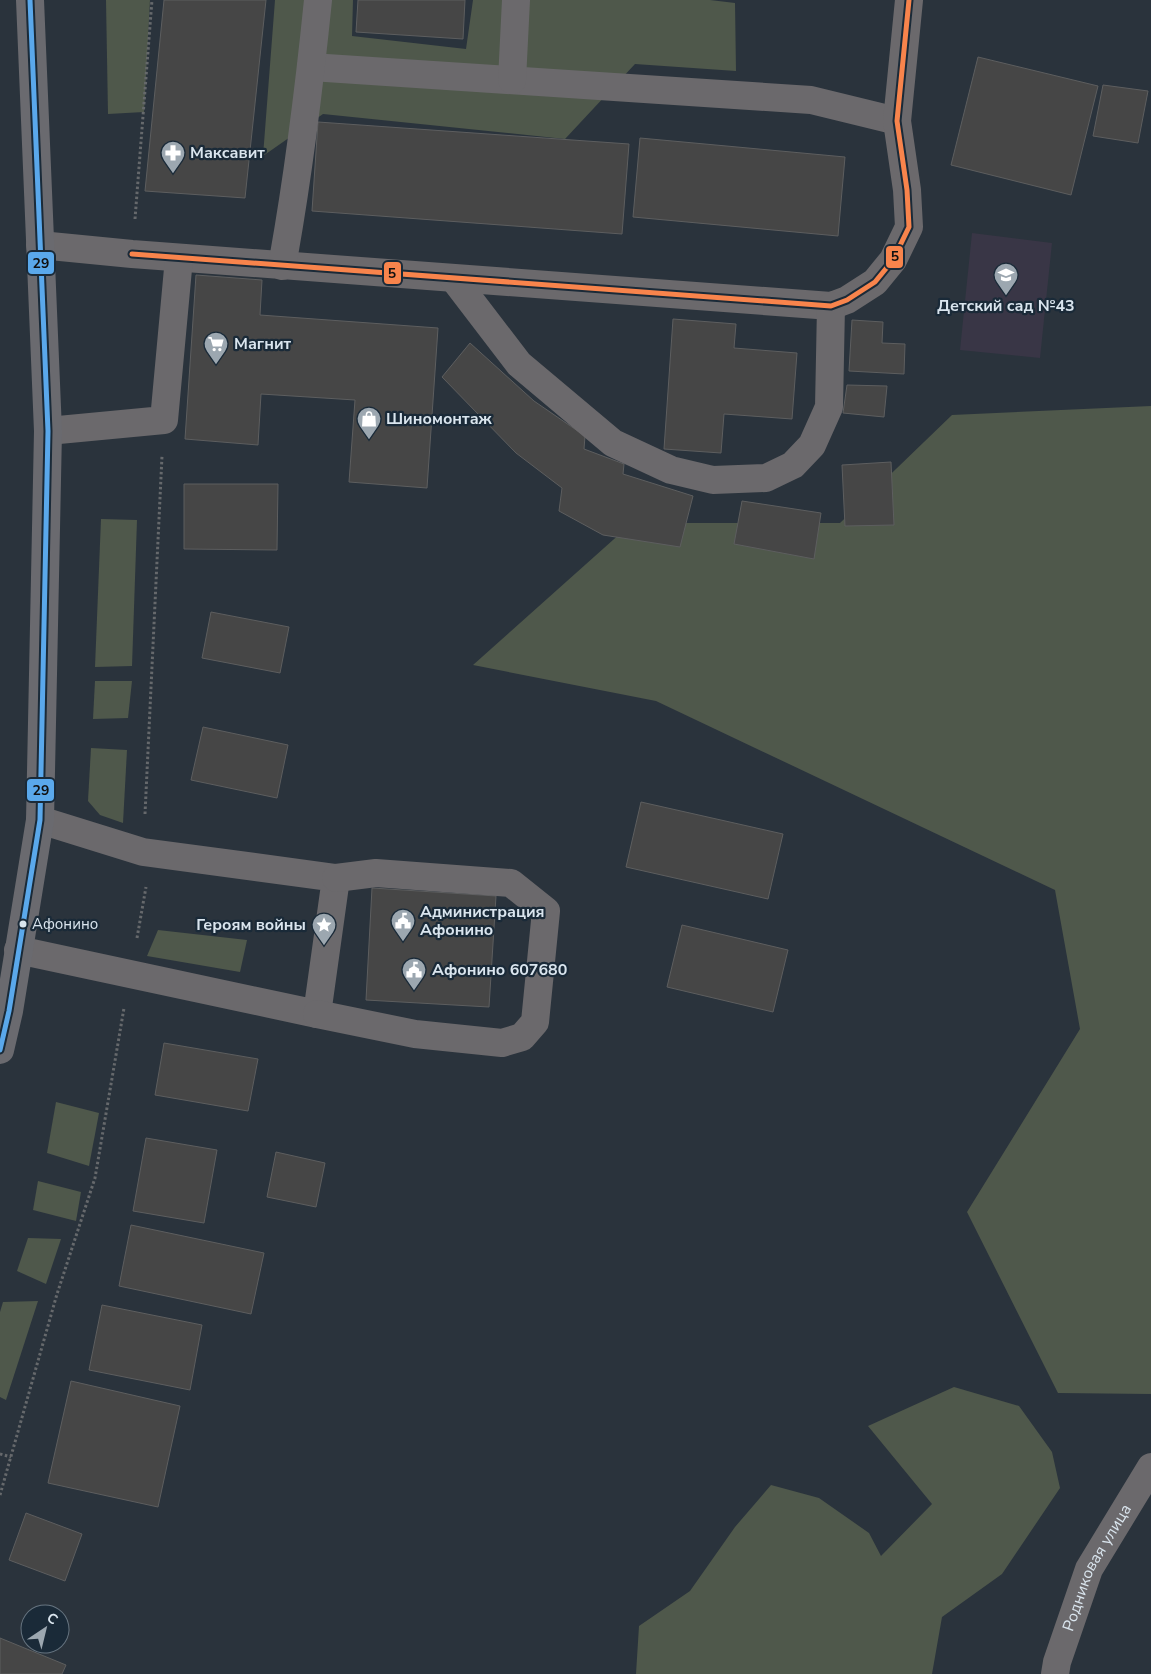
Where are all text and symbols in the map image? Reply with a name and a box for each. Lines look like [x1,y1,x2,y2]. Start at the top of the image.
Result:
pharmacy icon: Максавит [160,140,186,174]
place label: Максавит [190,142,265,164]
line badge: 5 [885,245,904,269]
text: 5 [891,247,899,266]
line badge: 29 [27,251,55,275]
text: 29 [33,254,49,273]
line badge: 5 [383,261,402,285]
school or university icon: Детский сад №43 [993,262,1019,296]
text: 5 [388,264,396,283]
place label: Детский сад №43 [937,295,1075,317]
supermarket icon: Магнит [203,331,229,365]
place label: Магнит [234,333,292,355]
shop icon: Шиномонтаж [356,406,382,440]
place label: Шиномонтаж [386,408,493,430]
line badge: 29 [26,778,55,802]
text: 29 [33,781,49,800]
place label: Администрация Афонино [420,901,545,941]
public building icon: Администрация Афонино [390,908,416,942]
place icon: Героям войны [311,912,337,946]
place label: Афонино [32,914,98,934]
place label: Героям войны [196,914,306,936]
marker: Афонино [18,919,28,929]
public building icon: Афонино 607680 [401,957,427,991]
place label: Афонино 607680 [432,959,567,981]
street label: Родниковая улица [1057,1500,1137,1634]
north arrow [20,1604,70,1654]
text: С [43,1608,62,1630]

